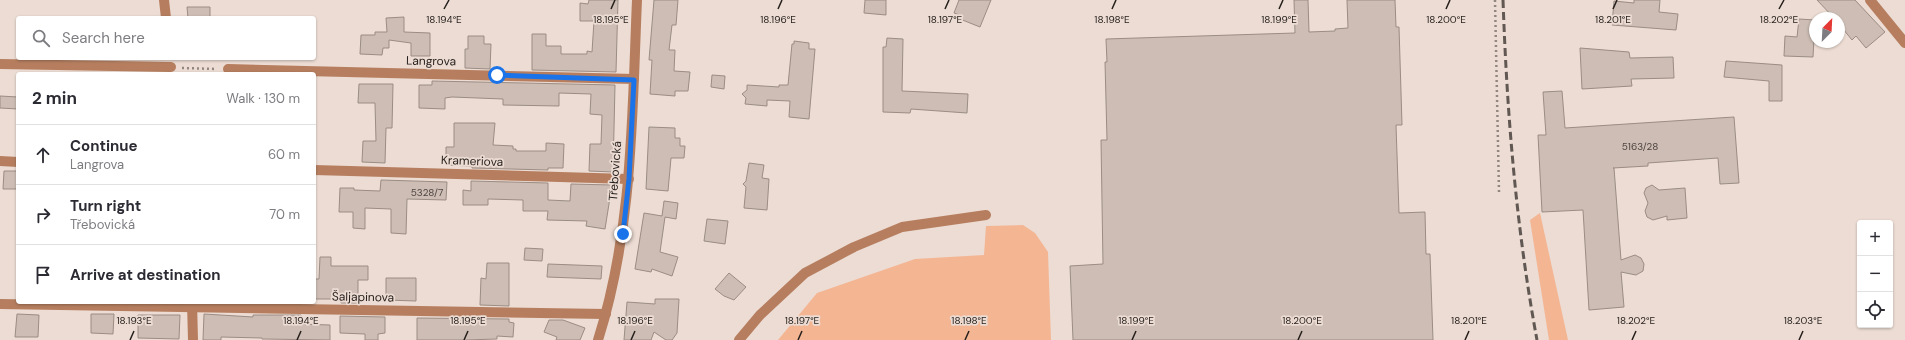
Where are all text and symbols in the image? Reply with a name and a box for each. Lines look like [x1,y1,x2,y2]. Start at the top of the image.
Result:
north arrow [1809,12,1845,48]
text: 18.194°E [426,13,462,26]
text: 18.195°E [593,13,629,26]
text: 18.196°E [760,13,796,26]
text: 18.197°E [928,13,963,26]
text: 18.198°E [1094,13,1130,26]
text: 18.199°E [1261,13,1297,26]
text: 18.200°E [1426,13,1466,26]
text: 18.201°E [1595,13,1631,26]
text: 18.202°E [1760,13,1799,26]
search box [16,16,316,60]
icon: search [30,27,52,49]
text: Search here [62,28,145,48]
street label: Langrova [406,53,456,69]
route start [488,66,506,84]
text: 2 min [32,87,77,109]
text: Walk · 130 m [226,90,300,107]
text: Continue [70,136,138,156]
house number: 5163/28 [1622,140,1658,153]
street label: Třebovická [605,141,625,201]
icon: ahead [32,144,54,166]
text: 60 m [268,146,300,163]
street label: Krameriova [441,152,503,170]
text: Langrova [70,156,124,173]
house number: 5328/7 [411,186,443,199]
text: Turn right [70,196,141,216]
icon: right [32,204,54,226]
text: 70 m [269,206,300,223]
text: Třebovická [70,216,135,233]
map controls [1857,220,1893,328]
button: + [1857,220,1893,256]
route end [614,225,632,243]
button: − [1857,256,1893,292]
icon: arrive [32,264,54,286]
text: Arrive at destination [70,265,221,285]
street label: Šaljapinova [332,288,394,306]
button: locate [1857,292,1893,328]
text: 18.193°E [116,314,152,327]
text: 18.194°E [283,314,319,327]
text: 18.195°E [450,314,486,327]
text: 18.196°E [617,314,653,327]
text: 18.197°E [785,314,820,327]
text: 18.198°E [951,314,987,327]
text: 18.199°E [1118,314,1154,327]
text: 18.200°E [1282,314,1322,327]
text: 18.201°E [1451,314,1487,327]
text: 18.202°E [1617,314,1656,327]
text: 18.203°E [1784,314,1823,327]

